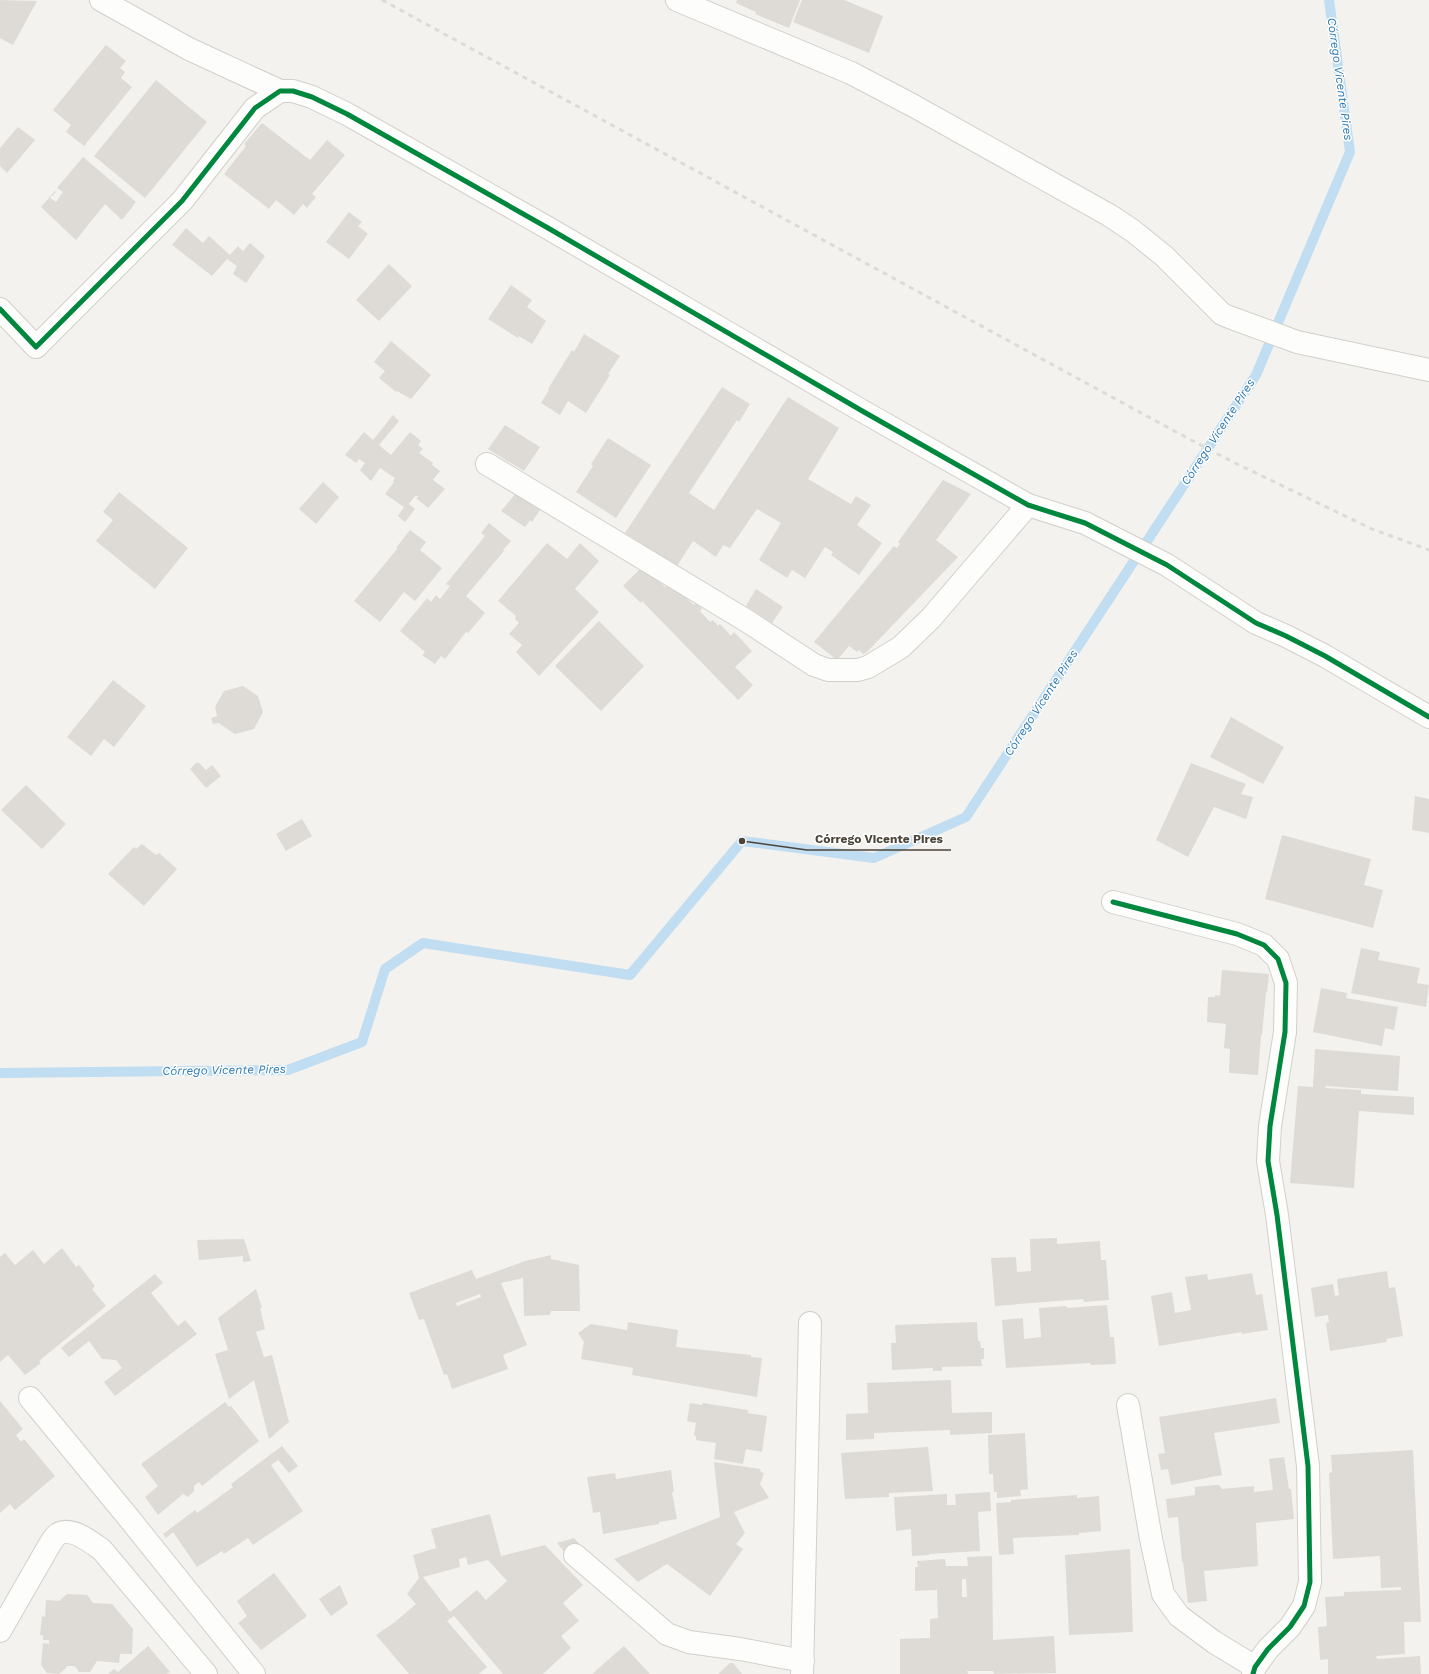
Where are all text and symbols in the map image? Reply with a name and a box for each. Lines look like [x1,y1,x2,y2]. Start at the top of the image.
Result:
water label: Córrego Vicente Pires [1324,17,1356,141]
water label: Córrego Vicente Pires [1178,376,1258,488]
water label: Córrego Vicente Pires [1001,647,1081,759]
callout: Córrego Vicente Pires [807,826,951,850]
text: Córrego Vicente Pires [815,832,944,846]
water label: Córrego Vicente Pires [162,1062,286,1078]

